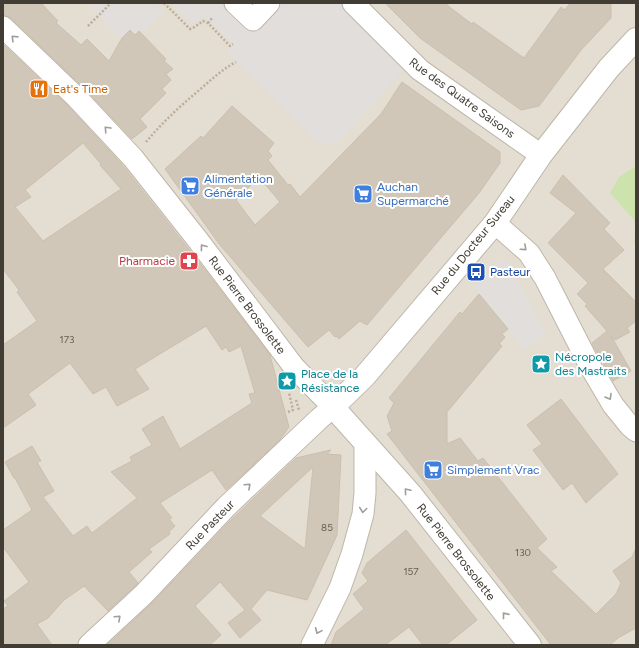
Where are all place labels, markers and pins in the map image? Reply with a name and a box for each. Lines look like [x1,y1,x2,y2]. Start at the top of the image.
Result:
restaurant icon: Eat's Time [28,78,50,100]
place label: Eat's Time [53,82,108,96]
place label: Alimentation Générale [204,172,273,200]
supermarket icon: Alimentation Générale [179,175,201,197]
place label: Auchan Supermarché [377,180,449,208]
supermarket icon: Auchan Supermarché [352,183,374,205]
pharmacy icon: Pharmacie [178,250,200,272]
place label: Pharmacie [119,254,175,268]
bus stop icon: Pasteur [465,261,487,283]
place label: Pasteur [490,265,530,279]
place label: Nécropole des Mastraits [555,350,627,378]
place icon: Nécropole des Mastraits [530,353,552,375]
place label: Place de la Résistance [301,367,360,395]
place icon: Place de la Résistance [276,370,298,392]
supermarket icon: Simplement Vrac [422,459,444,481]
place label: Simplement Vrac [447,463,540,477]

